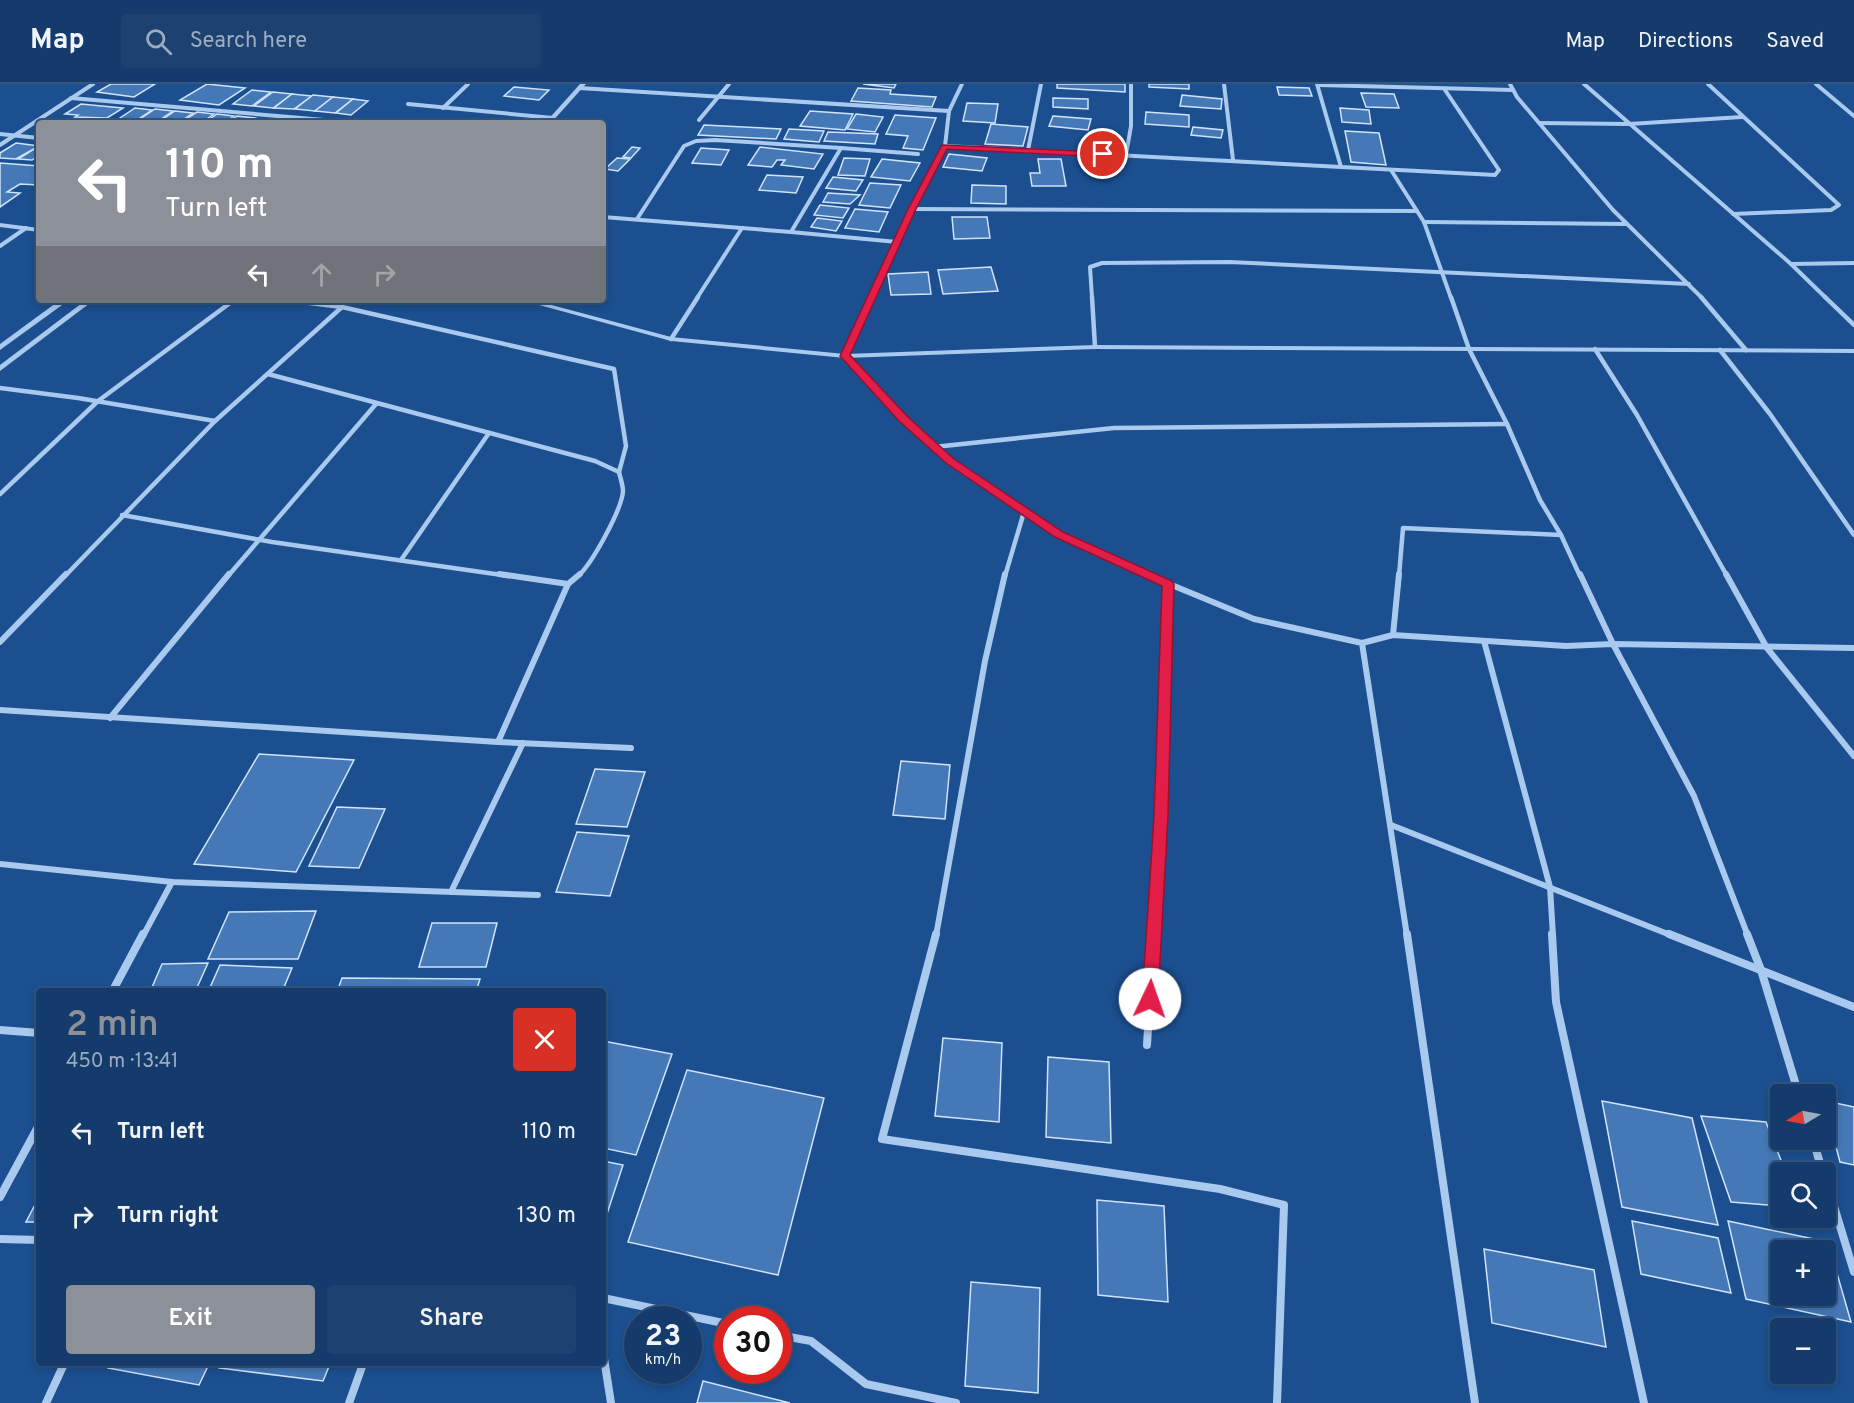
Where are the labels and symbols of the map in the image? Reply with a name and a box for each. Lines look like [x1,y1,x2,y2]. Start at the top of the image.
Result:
pin [1077,128,1128,179]
position arrow [1118,967,1182,1031]
north arrow [1770,1084,1836,1150]
speed limit sign: 30 [714,1306,792,1384]

